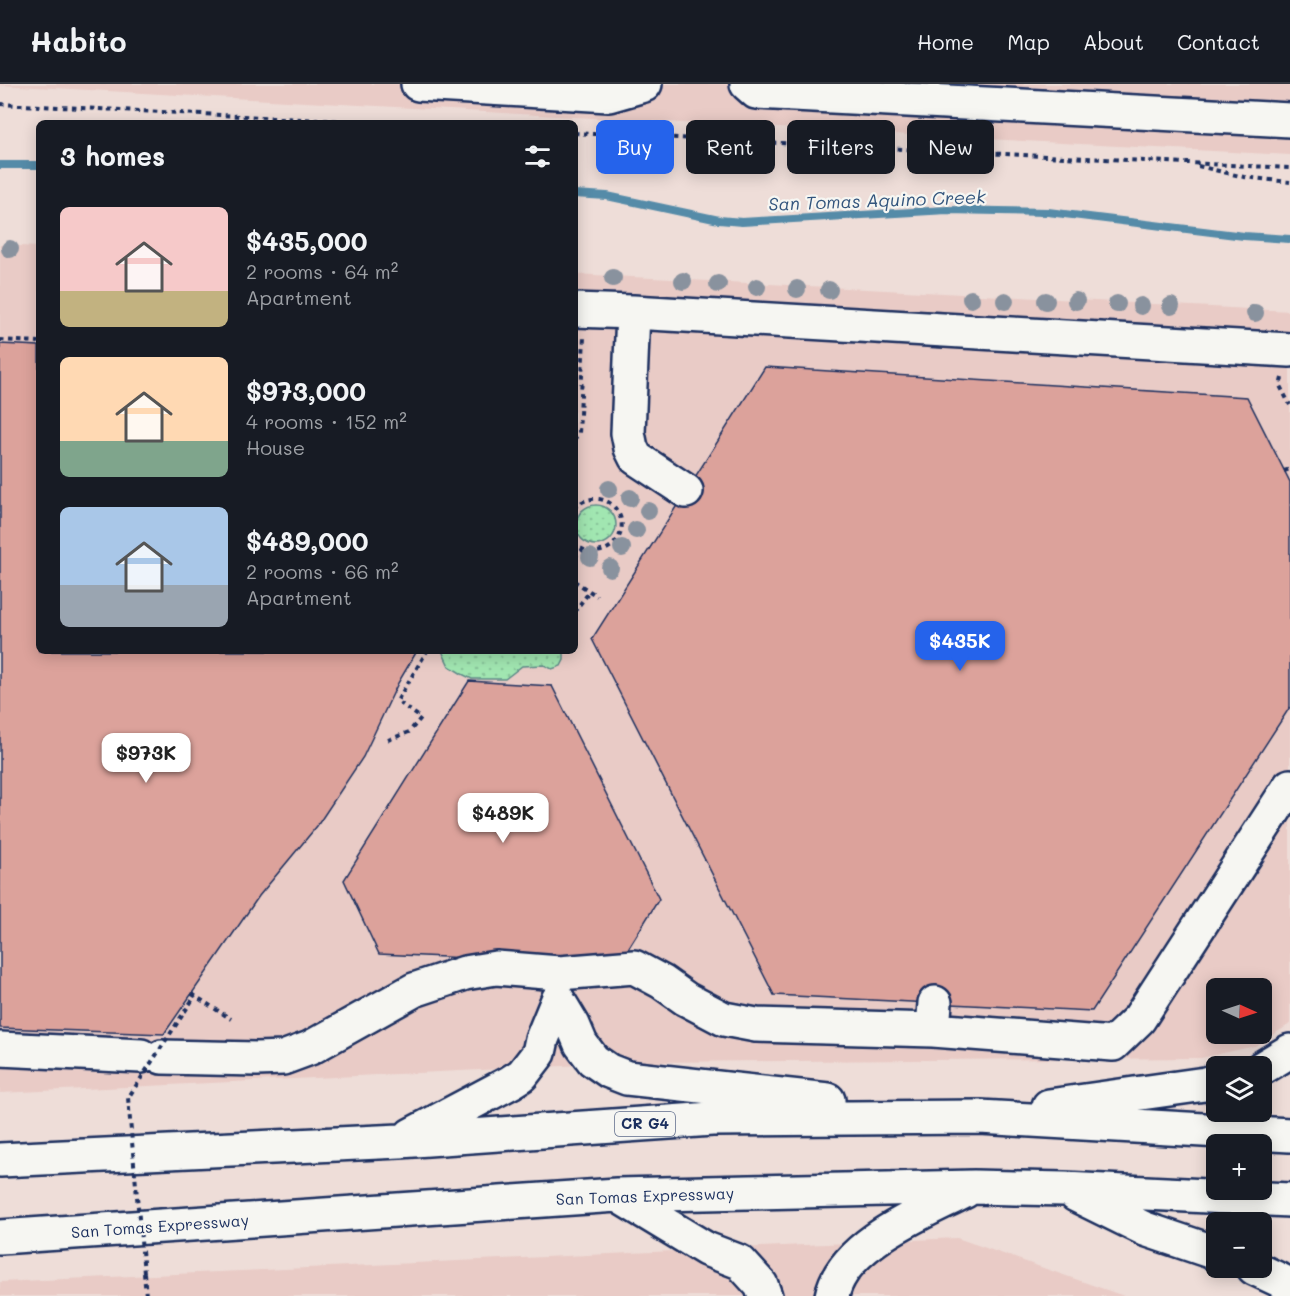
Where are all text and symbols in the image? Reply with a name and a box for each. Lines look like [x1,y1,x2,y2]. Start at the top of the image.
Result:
text: Habito [30,23,126,59]
text: Home [917,28,974,55]
text: Map [1007,28,1050,55]
text: About [1083,28,1144,55]
text: Contact [1177,28,1260,55]
chip: Buy [596,120,674,174]
chip: Rent [686,120,775,174]
chip: Filters [787,120,895,174]
chip: New [907,120,994,174]
text: 3 homes [60,139,165,173]
icon: filters [521,140,554,173]
water label: San Tomas Aquino Creek [768,184,986,216]
text: $435,000 [246,224,367,258]
icon: home [108,231,180,303]
text: 2 rooms · 64 m² [246,258,398,284]
text: Apartment [246,284,352,310]
text: $973,000 [246,374,366,408]
icon: home [108,381,180,453]
text: 4 rooms · 152 m² [246,408,407,434]
text: House [246,434,305,460]
text: $489,000 [246,524,368,558]
icon: home [108,531,180,603]
text: 2 rooms · 66 m² [246,558,399,584]
text: Apartment [246,584,352,610]
pin: $435K [918,621,1002,672]
text: $435K [929,627,991,653]
pin: $973K [104,733,188,784]
text: $973K [116,739,176,765]
pin: $489K [461,793,545,844]
text: $489K [472,799,534,825]
north arrow [1206,978,1272,1044]
map controls [1206,978,1272,1278]
button: layers [1206,1056,1272,1122]
road number: CR G4 [615,1112,675,1136]
button: + [1206,1134,1272,1200]
street label: San Tomas Expressway [555,1182,734,1209]
street label: San Tomas Expressway [70,1209,250,1242]
button: − [1206,1212,1272,1278]

